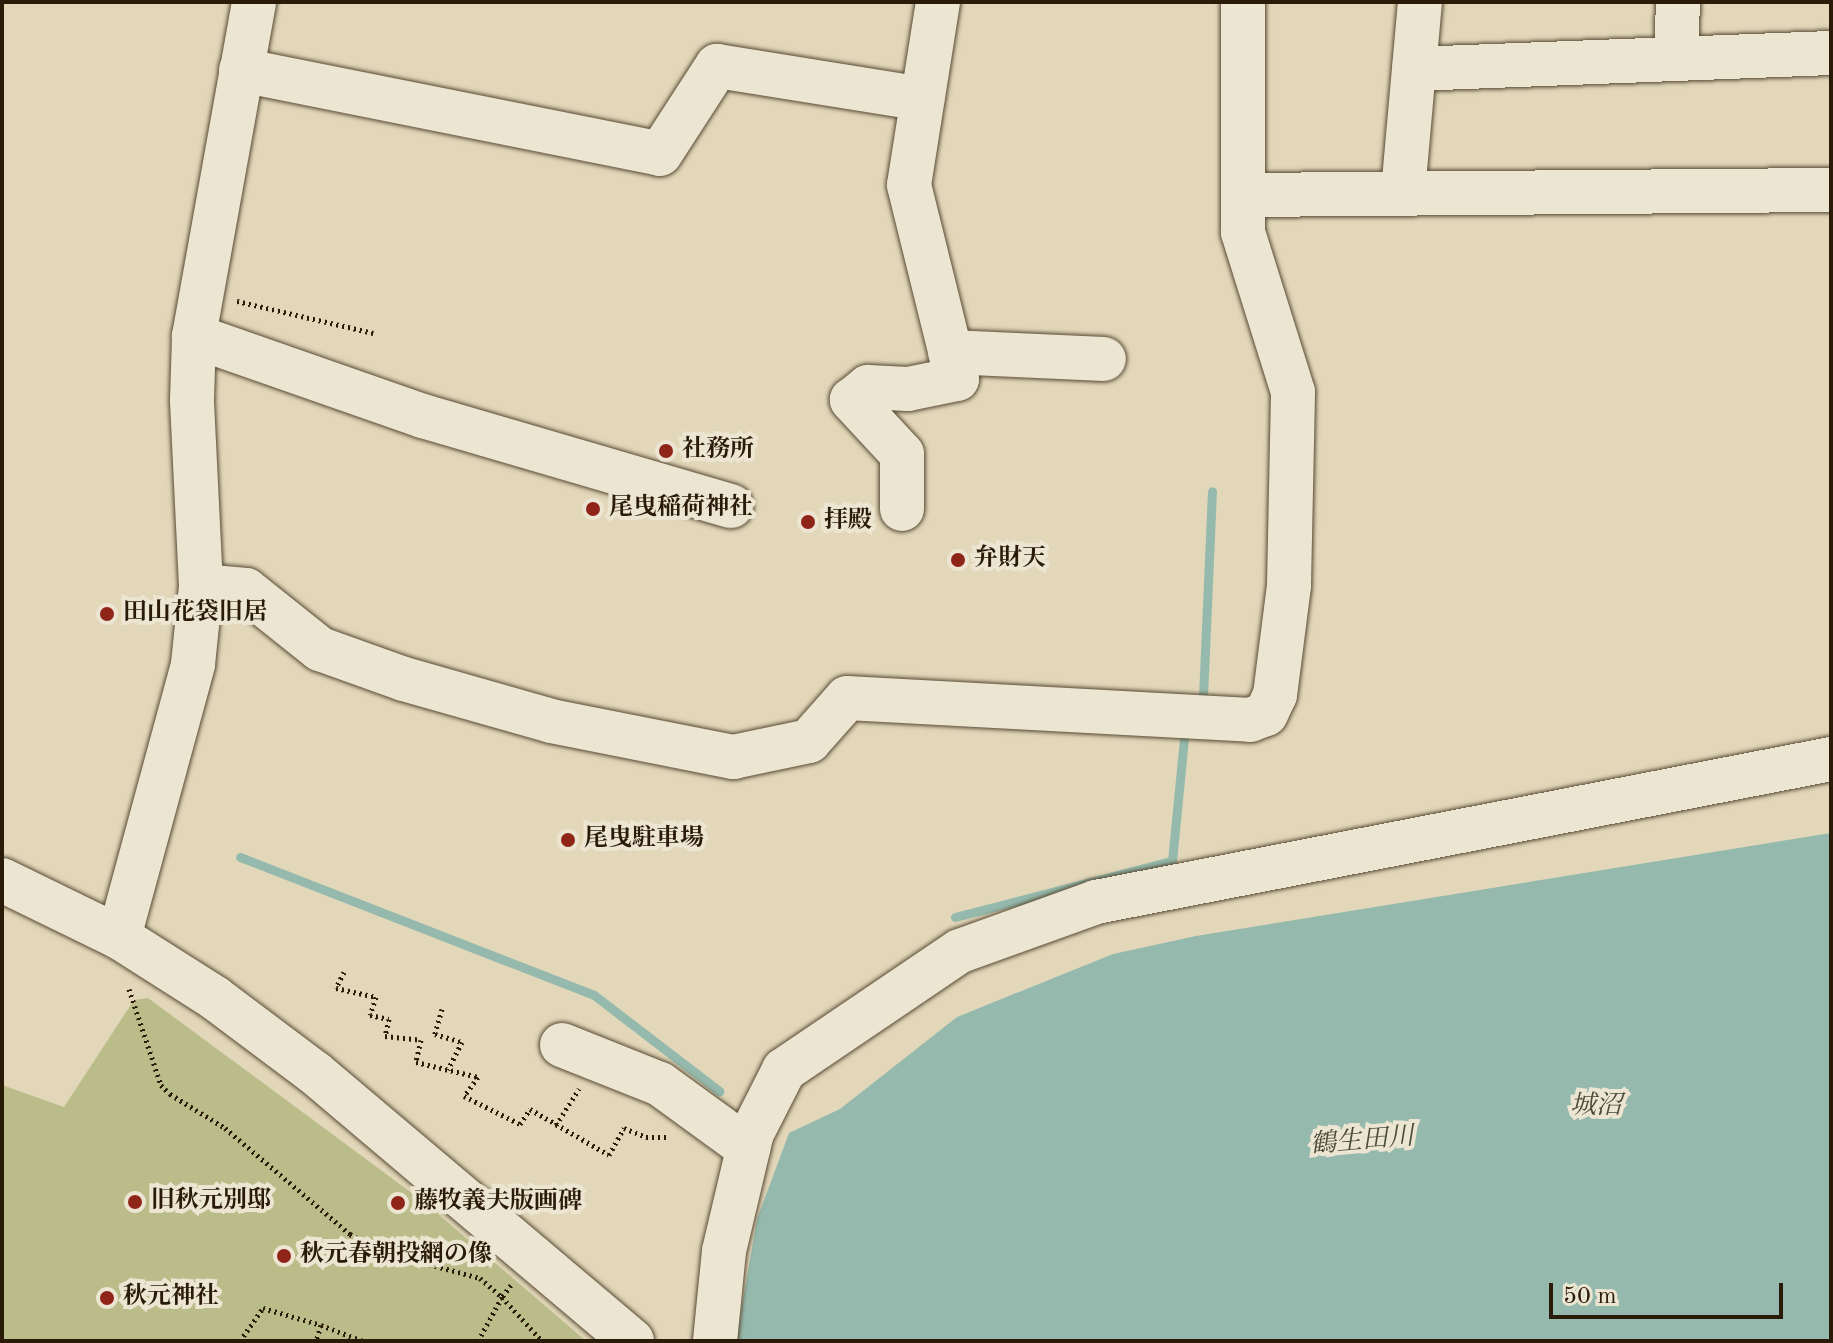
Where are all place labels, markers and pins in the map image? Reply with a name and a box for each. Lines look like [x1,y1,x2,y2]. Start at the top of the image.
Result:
place label: 社務所 [682,437,754,465]
marker: 社務所 [657,442,675,460]
place label: 尾曳稲荷神社 [609,495,753,523]
marker: 尾曳稲荷神社 [584,500,602,518]
place label: 拝殿 [824,508,872,536]
marker: 拝殿 [799,513,817,531]
place label: 弁財天 [974,546,1046,574]
marker: 弁財天 [949,551,967,569]
place label: 田山花袋旧居 [123,600,267,628]
marker: 田山花袋旧居 [98,605,116,623]
place label: 尾曳駐車場 [584,826,704,854]
marker: 尾曳駐車場 [559,831,577,849]
place label: 旧秋元別邸 [151,1188,271,1216]
place label: 藤牧義夫版画碑 [414,1189,582,1217]
marker: 旧秋元別邸 [126,1193,144,1211]
marker: 藤牧義夫版画碑 [389,1194,407,1212]
place label: 秋元春朝投網の像 [300,1242,492,1270]
marker: 秋元春朝投網の像 [275,1247,293,1265]
place label: 秋元神社 [123,1284,219,1312]
marker: 秋元神社 [98,1289,116,1307]

